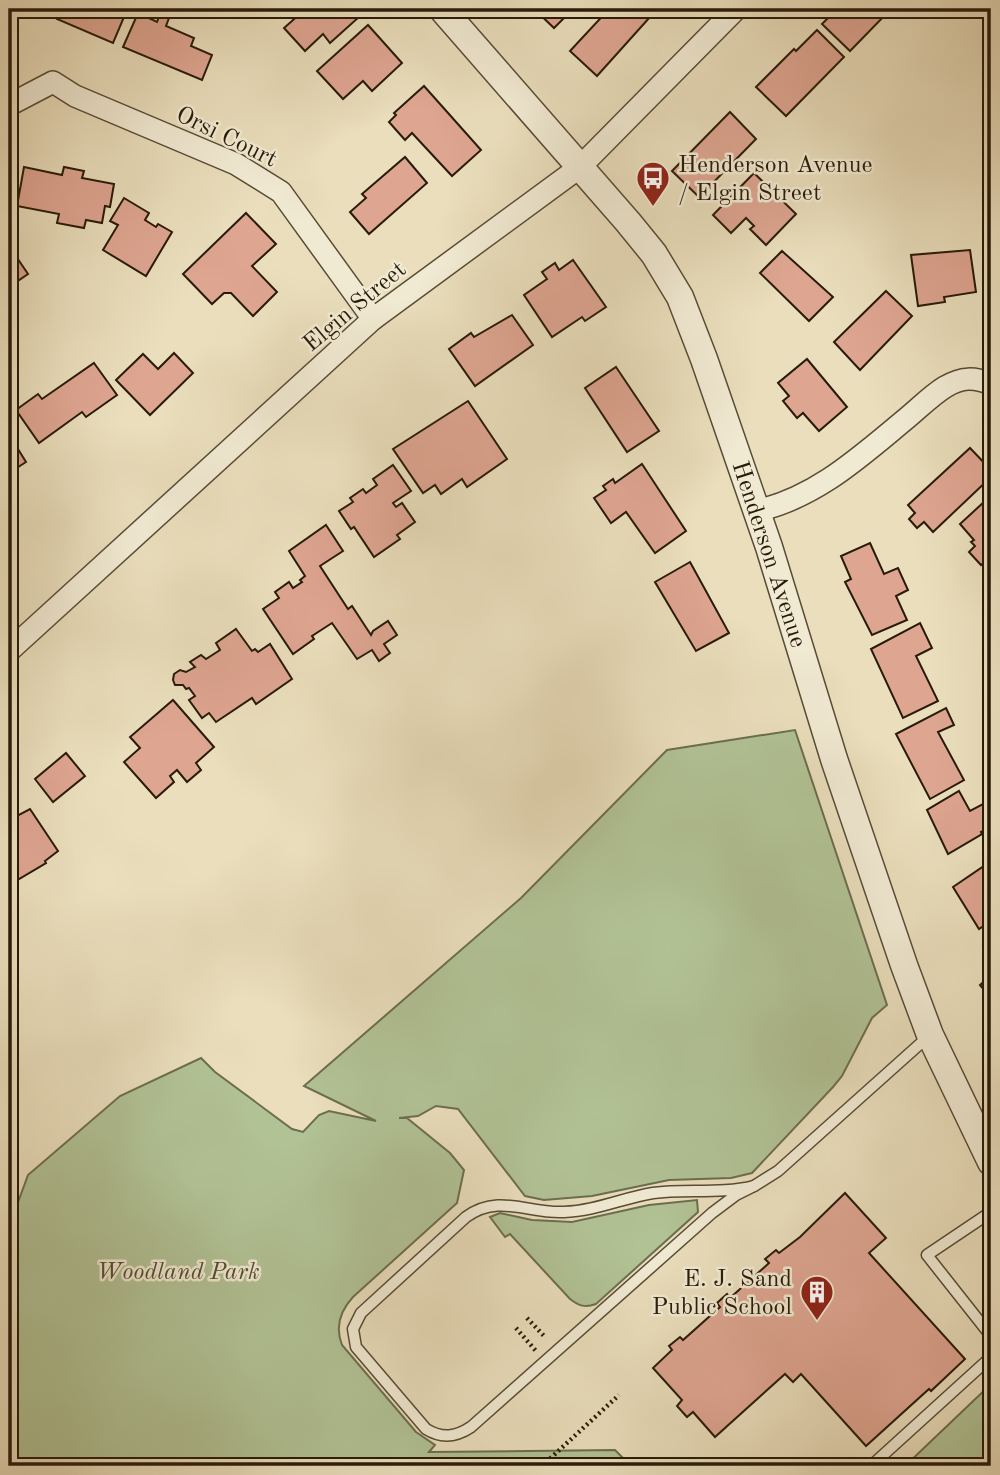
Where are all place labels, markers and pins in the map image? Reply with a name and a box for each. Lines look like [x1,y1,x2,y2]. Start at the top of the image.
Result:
place label: Henderson Avenue / Elgin Street [678,154,873,206]
bus stop icon: Henderson Avenue / Elgin Street [634,159,672,208]
place label: E. J. Sand Public School [652,1268,792,1320]
building icon: E. J. Sand Public School [798,1273,836,1322]

